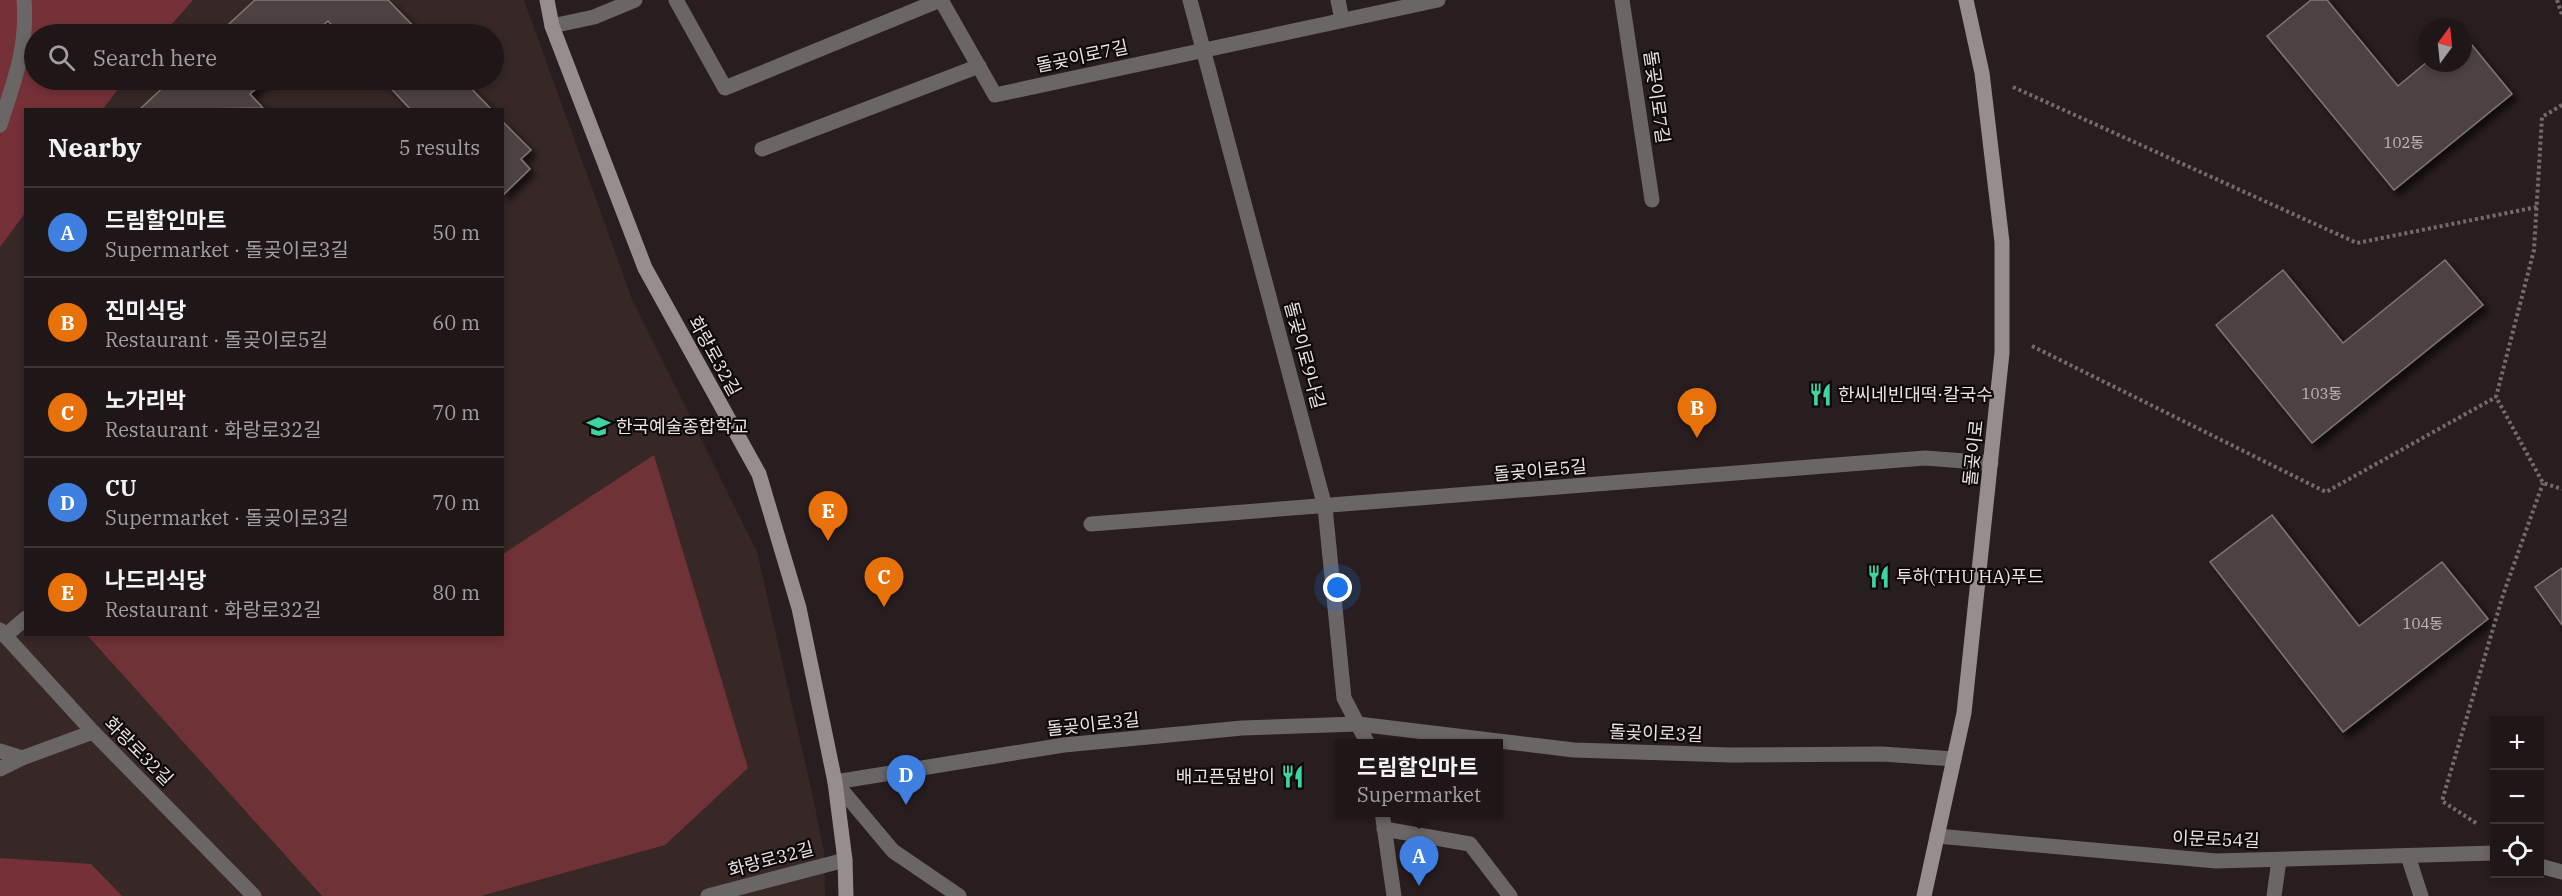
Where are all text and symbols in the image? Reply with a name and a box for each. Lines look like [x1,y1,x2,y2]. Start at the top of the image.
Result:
north arrow [2418,18,2472,72]
search box [24,24,504,90]
street label: 돌곶이로7길 [1034,35,1130,77]
icon: search [45,41,78,74]
text: Search here [93,43,217,72]
street label: 돌곶이로7길 [1639,49,1675,145]
text: Nearby [48,130,142,164]
house number: 102동 [2384,133,2424,152]
text: 5 results [399,134,480,161]
text: 드림할인마트 [105,205,226,234]
text: A [61,219,74,246]
text: 50 m [432,219,480,246]
text: Supermarket · 돌곶이로3길 [105,236,349,263]
text: 진미식당 [105,295,186,324]
street label: 돌곶이로9나길 [1280,299,1330,411]
text: B [60,309,75,336]
text: 60 m [432,309,480,336]
street label: 화랑로32길 [684,312,746,400]
text: Restaurant · 돌곶이로5길 [105,326,328,353]
restaurant icon: 한씨네빈대떡·칼국수 [1807,381,1833,407]
place label: 한씨네빈대떡·칼국수 [1838,383,1993,406]
house number: 103동 [2302,384,2342,403]
text: 노가리박 [105,385,186,414]
pin: B [1678,388,1716,438]
text: C [61,399,74,426]
text: 70 m [432,399,480,426]
school or university icon: 한국예술종합학교 [585,413,611,439]
place label: 한국예술종합학교 [616,415,748,438]
text: Restaurant · 화랑로32길 [105,416,322,443]
street label: 돌곶이로 [1958,419,1988,487]
street label: 돌곶이로5길 [1492,454,1588,486]
text: CU [105,473,137,502]
text: D [60,489,75,516]
text: 70 m [432,489,480,516]
pin: E [808,492,848,541]
text: Supermarket · 돌곶이로3길 [105,504,349,531]
pin: C [864,558,904,607]
restaurant icon: 투하(THU HA)푸드 [1865,563,1891,589]
text: 나드리식당 [105,565,206,594]
place label: 투하(THU HA)푸드 [1896,565,2044,588]
your location [1323,573,1352,602]
text: E [61,579,74,606]
text: 80 m [432,579,480,606]
text: Restaurant · 화랑로32길 [105,596,322,623]
house number: 104동 [2403,614,2443,633]
street label: 돌곶이로3길 [1045,708,1141,740]
street label: 화랑로32길 [100,712,178,790]
map controls [2490,716,2544,878]
button: + [2490,716,2544,770]
street label: 돌곶이로3길 [1609,720,1703,746]
popup [1335,739,1503,817]
text: 드림할인마트 [1357,752,1478,781]
pin: D [886,756,926,805]
restaurant icon: 배고픈덮밥이 [1280,763,1306,789]
place label: 배고픈덮밥이 [1176,765,1275,788]
button: − [2490,770,2544,824]
text: Supermarket [1357,781,1481,808]
button: locate [2490,824,2544,878]
street label: 이문로54길 [2172,826,2260,852]
pin: A [1400,836,1438,886]
street label: 화랑로32길 [726,837,816,881]

